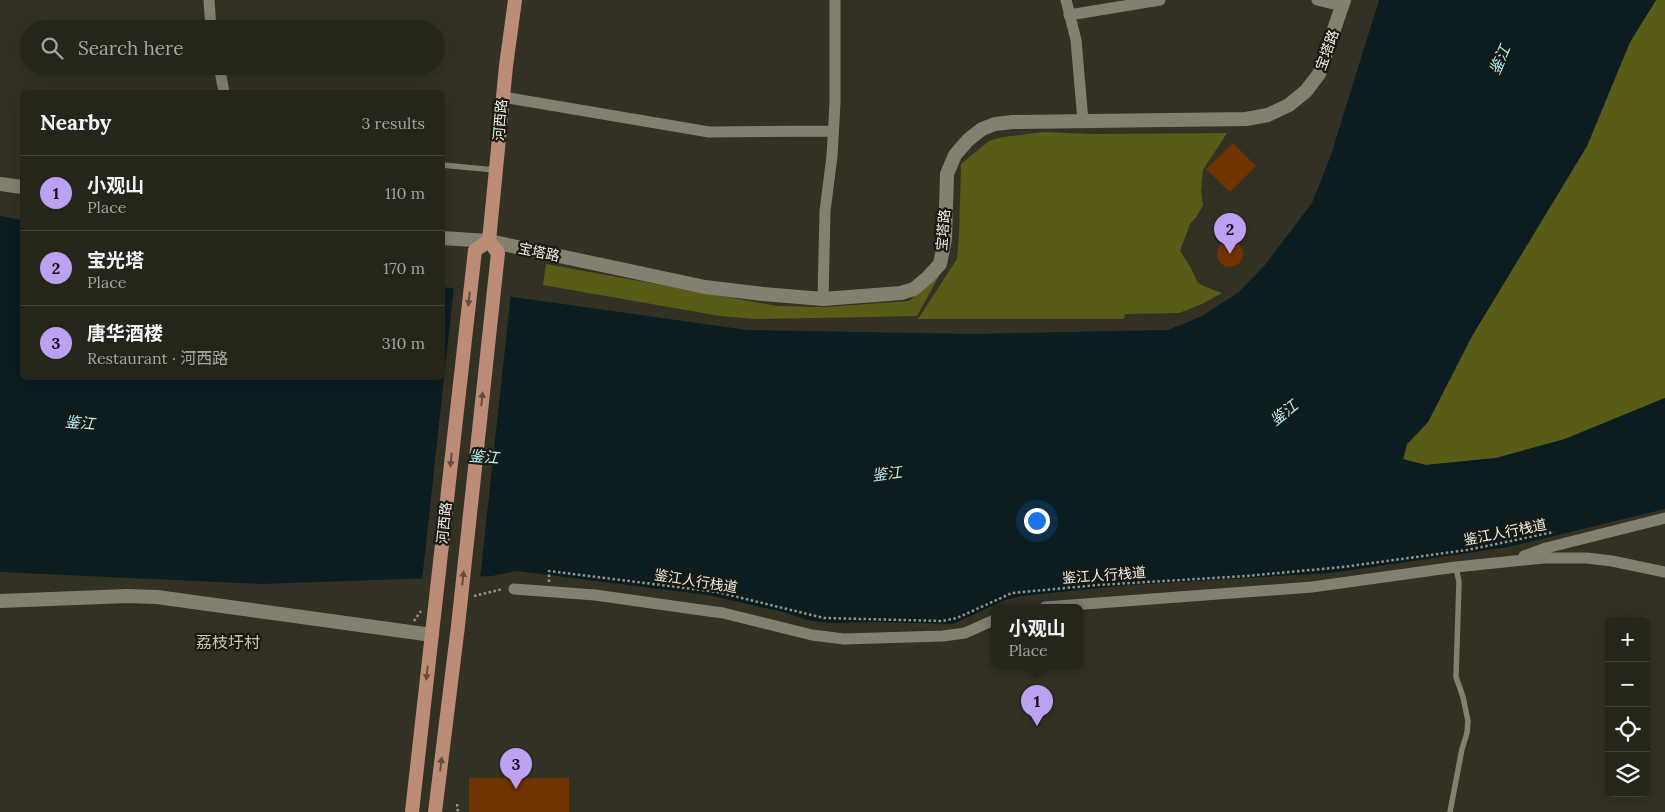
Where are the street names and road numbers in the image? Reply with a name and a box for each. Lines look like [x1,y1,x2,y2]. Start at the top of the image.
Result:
street label: 宝塔路 [1311,27,1343,73]
street label: 河西路 [489,98,511,142]
street label: 宝塔路 [932,208,954,252]
street label: 宝塔路 [517,239,561,265]
street label: 河西路 [433,501,455,545]
street label: 鉴江人行栈道 [1462,515,1548,549]
street label: 鉴江人行栈道 [1061,563,1147,587]
street label: 鉴江人行栈道 [653,566,739,596]

